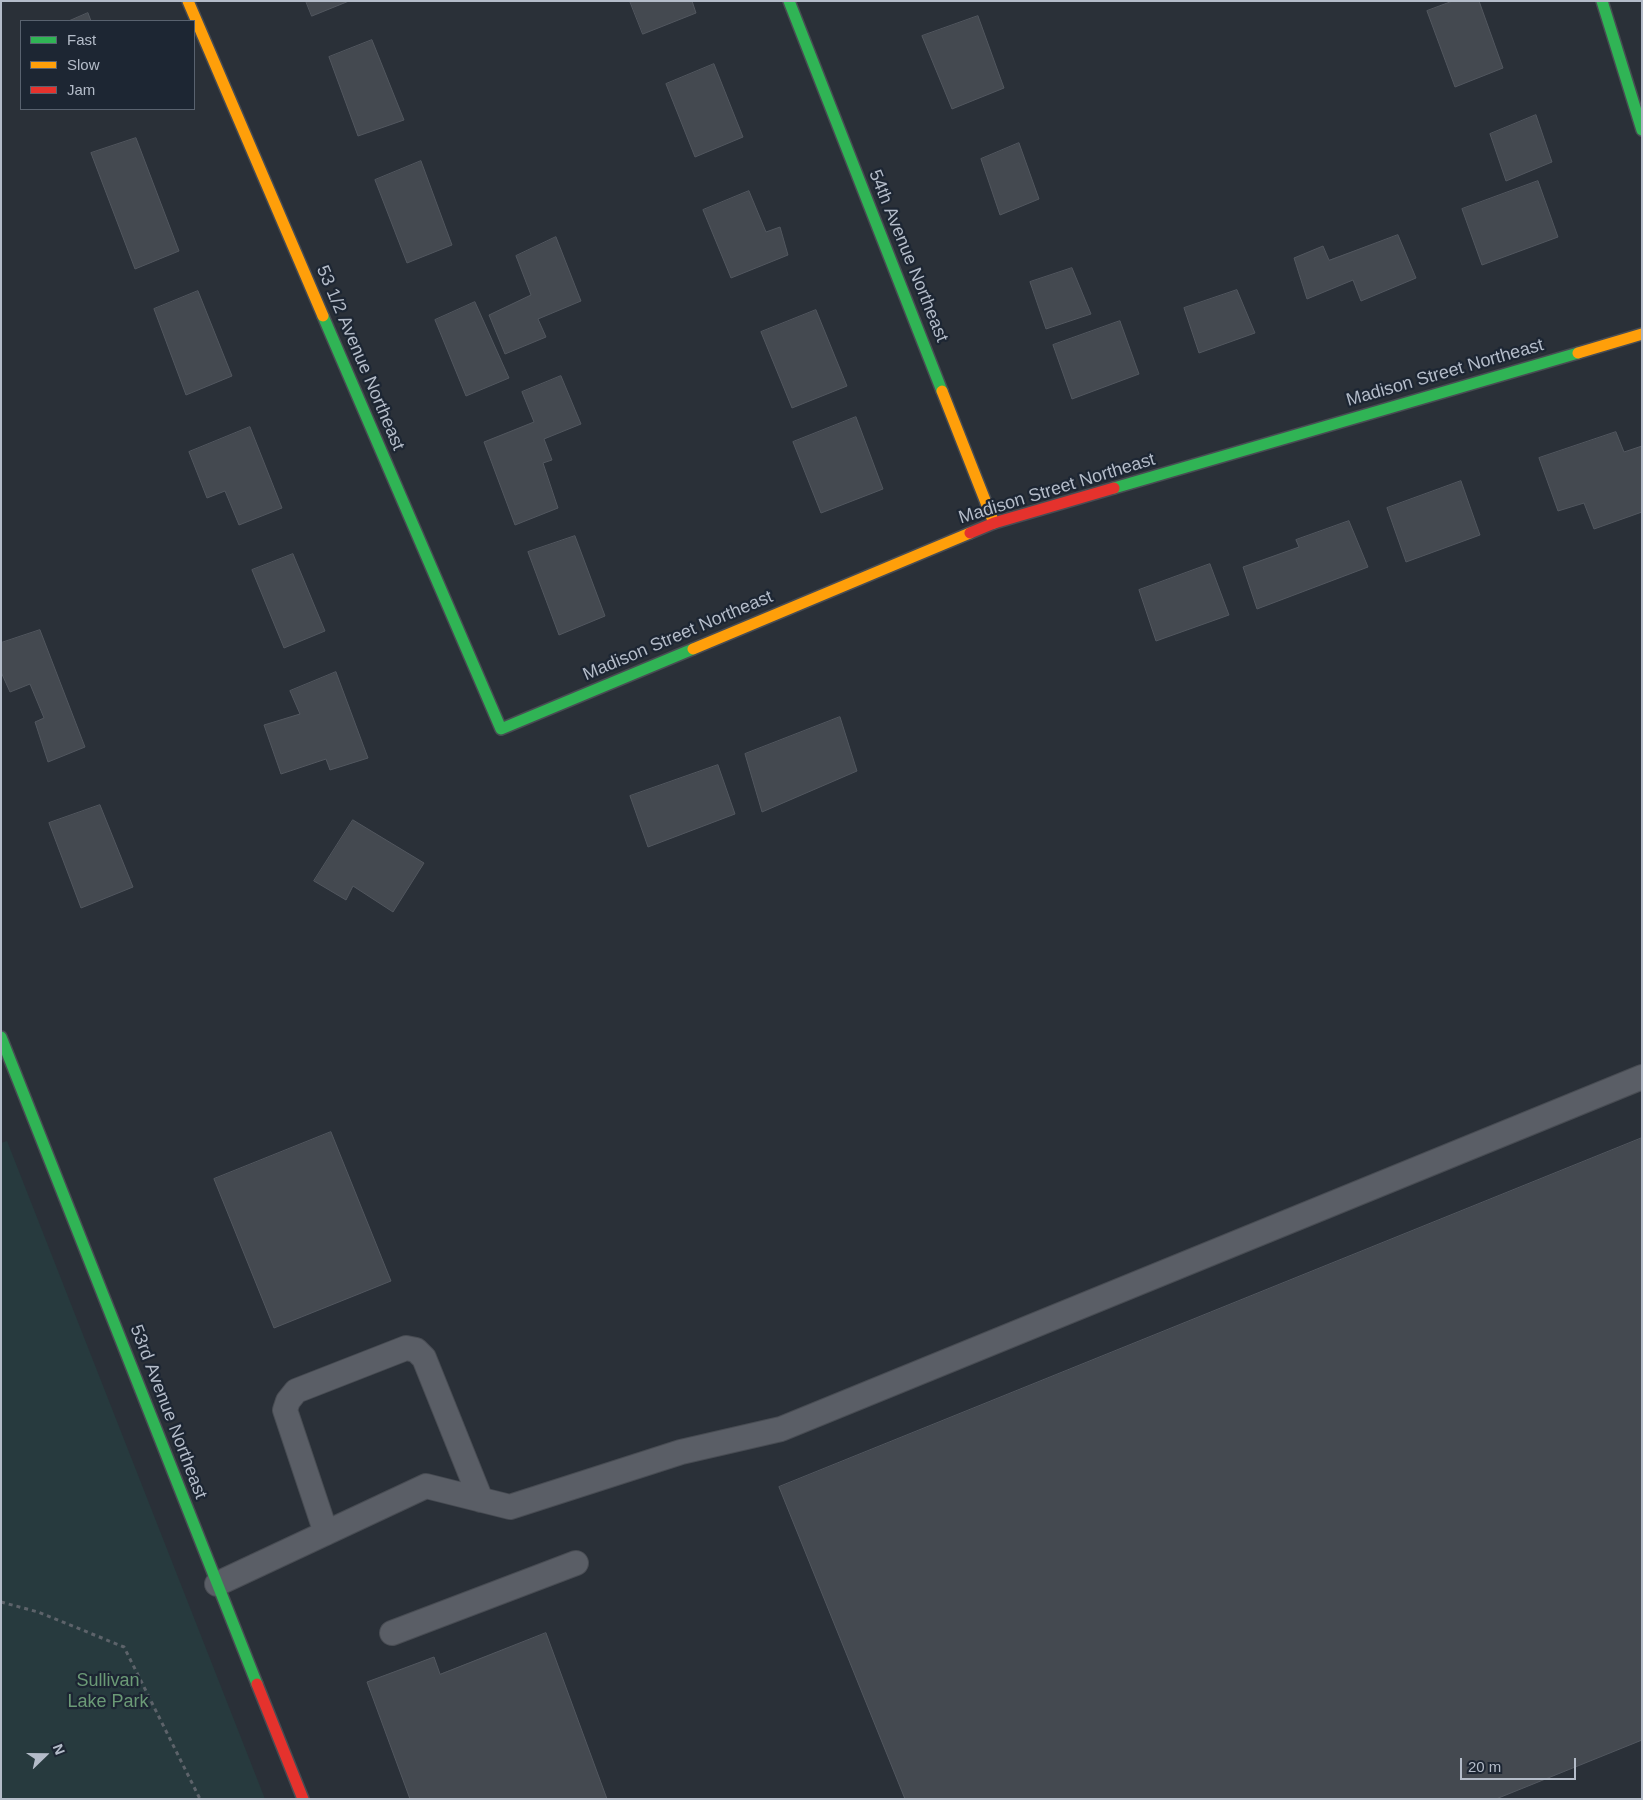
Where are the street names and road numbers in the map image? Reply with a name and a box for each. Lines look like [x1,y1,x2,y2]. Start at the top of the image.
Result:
street label: 54th Avenue Northeast [864,167,952,345]
street label: 53 1/2 Avenue Northeast [311,262,409,454]
street label: Madison Street Northeast [1344,334,1546,412]
street label: Madison Street Northeast [956,449,1158,529]
street label: Madison Street Northeast [580,586,776,686]
street label: 53rd Avenue Northeast [125,1322,211,1502]

